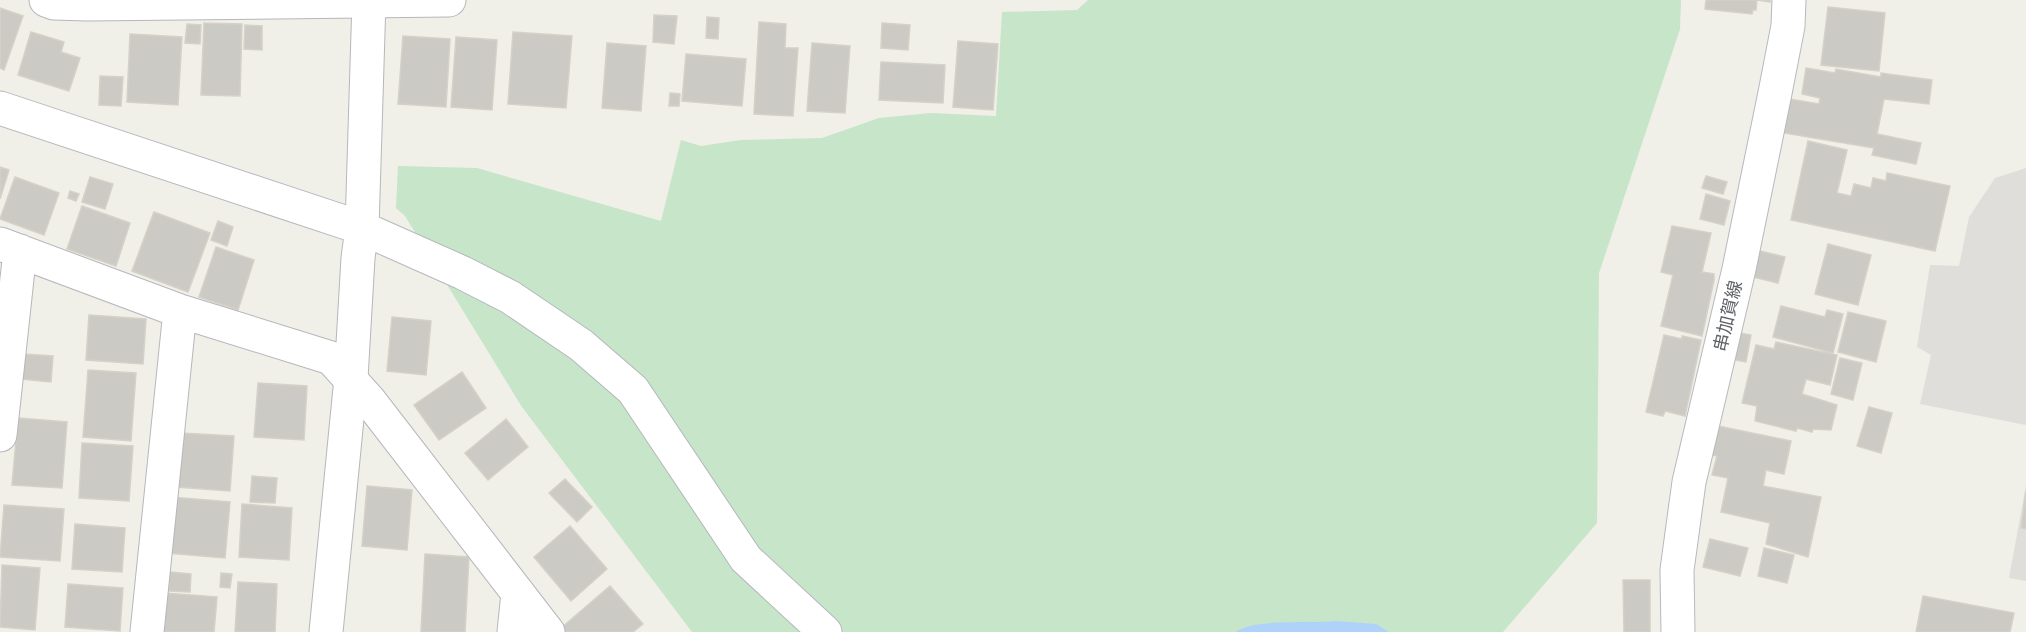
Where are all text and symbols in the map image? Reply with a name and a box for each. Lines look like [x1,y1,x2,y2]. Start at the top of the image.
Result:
street label: 串加賀線 [1708,278,1748,354]

